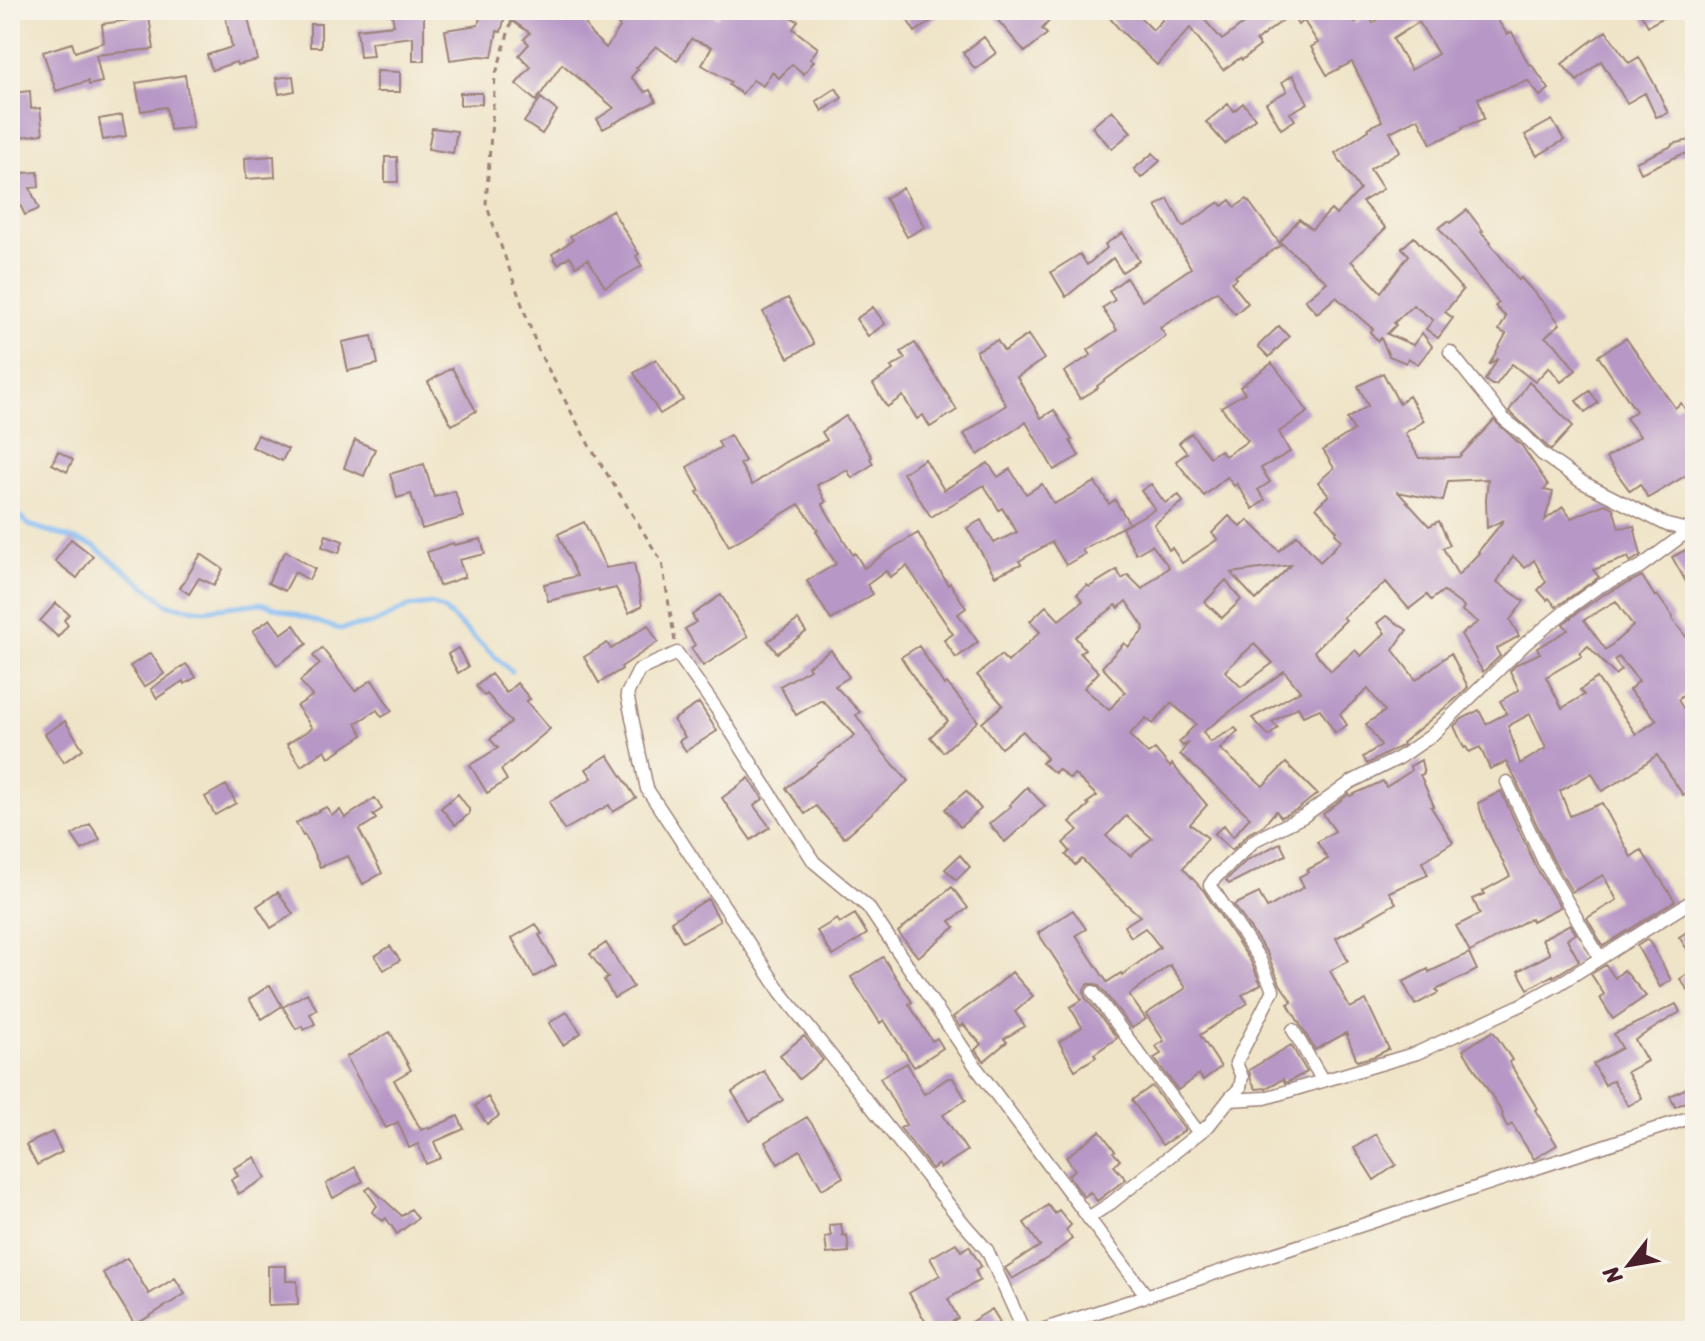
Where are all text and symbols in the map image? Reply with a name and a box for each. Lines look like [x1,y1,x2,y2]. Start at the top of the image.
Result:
north arrow [1589,1225,1669,1305]
text: N [1591,1258,1633,1292]

